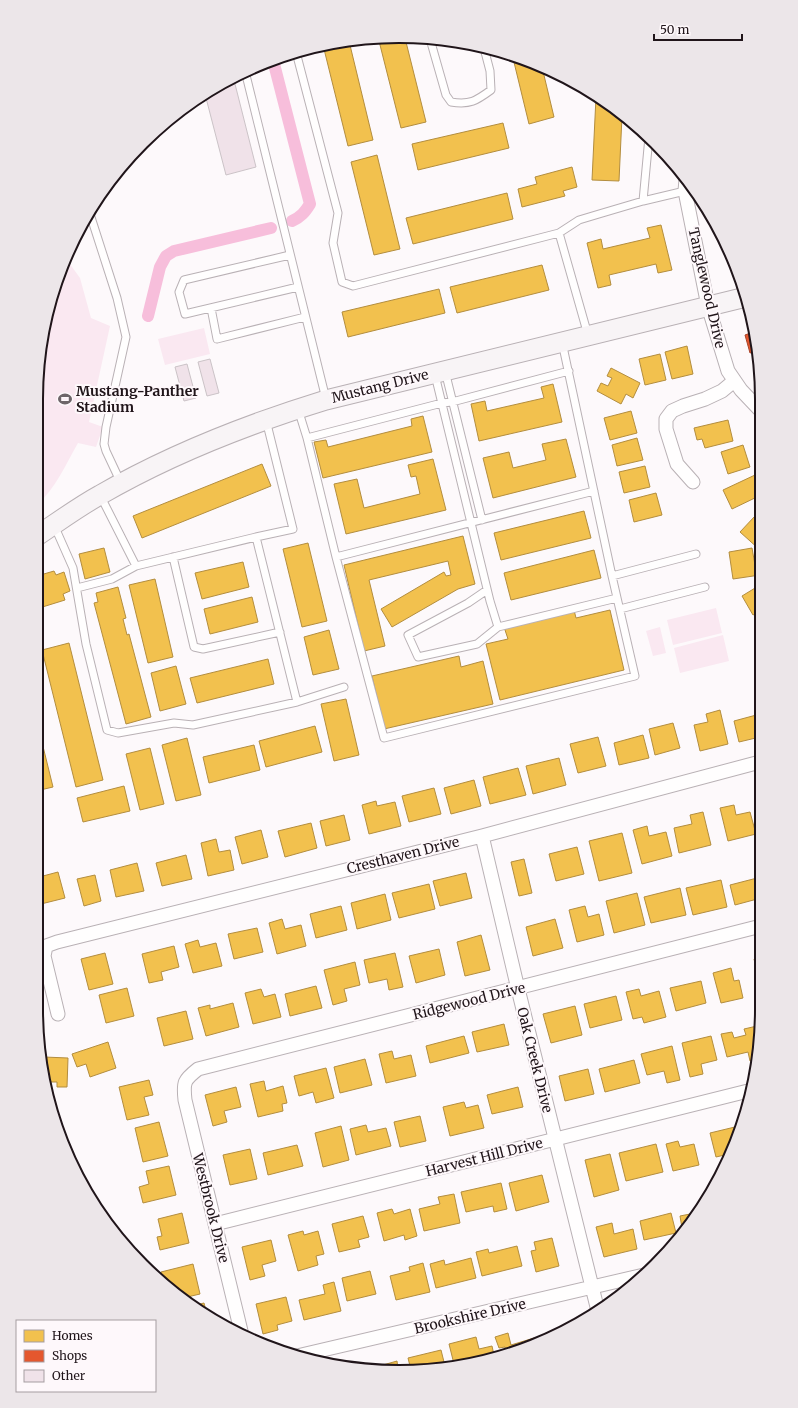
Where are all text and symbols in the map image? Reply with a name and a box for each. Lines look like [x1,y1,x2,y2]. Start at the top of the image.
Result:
scale bar [654,16,742,42]
text: 50 m [660,22,689,37]
street label: Tanglewood Drive [684,226,730,350]
street label: Mustang Drive [330,365,430,407]
place label: Mustang-Panther Stadium [76,382,199,416]
sports icon: Mustang-Panther Stadium [57,391,73,407]
street label: Cresthaven Drive [345,832,461,878]
street label: Ridgewood Drive [411,978,527,1024]
street label: Oak Creek Drive [513,1005,557,1115]
street label: Harvest Hill Drive [424,1134,544,1180]
street label: Westbrook Drive [188,1150,233,1265]
street label: Brookshire Drive [412,1294,528,1338]
legend [16,1320,156,1392]
text: Homes [52,1328,93,1343]
text: Shops [52,1348,87,1363]
text: Other [52,1368,86,1383]

